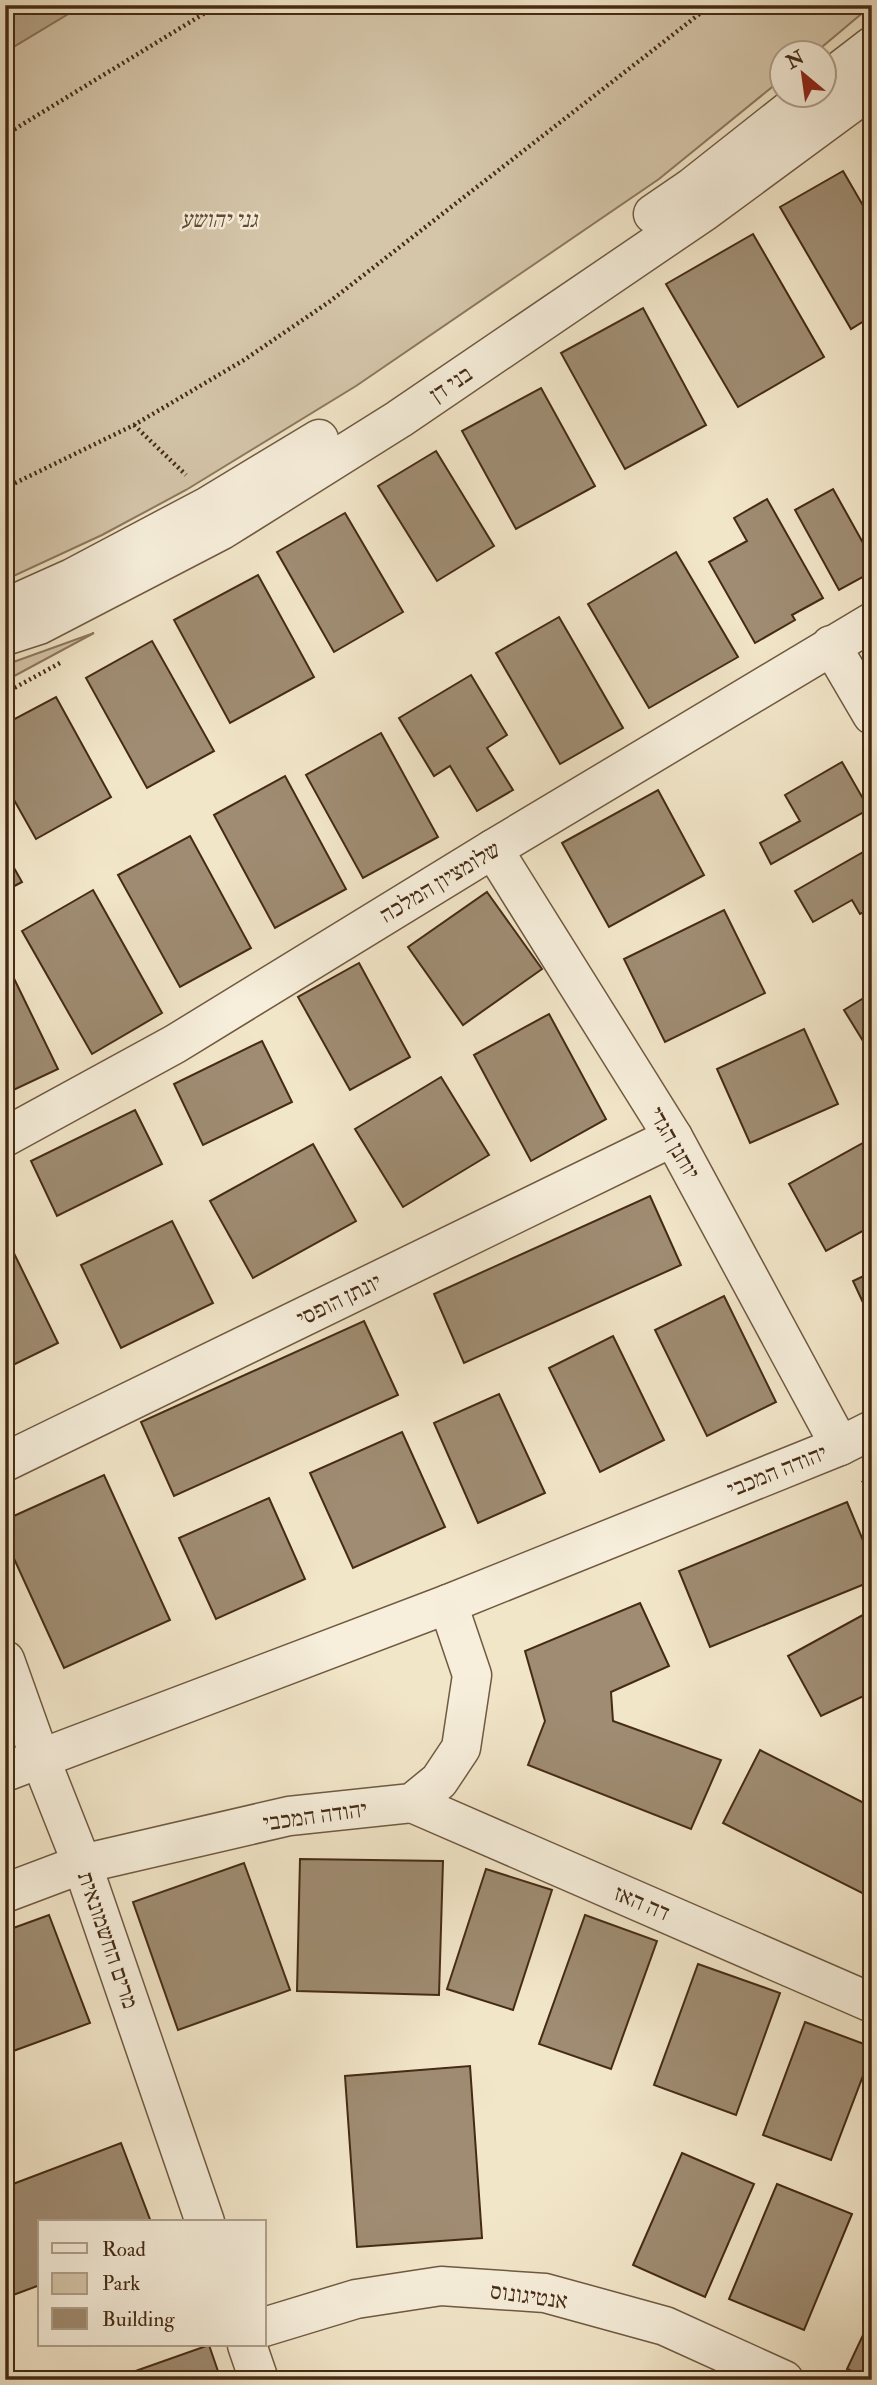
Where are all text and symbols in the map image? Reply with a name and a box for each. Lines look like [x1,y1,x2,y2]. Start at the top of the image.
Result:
north arrow [768,38,838,108]
text: N [781,45,809,75]
park label: גני יהושע [181,205,258,234]
street label: בני דן [424,359,478,409]
street label: שלומציון המלכה [374,835,506,929]
street label: יוחנן הגדי [642,1101,706,1185]
street label: יונתן הופסי [292,1267,386,1333]
street label: יהודה המכבי [723,1438,831,1504]
street label: יהודה המכבי [261,1794,369,1838]
street label: מרים החשמונאית [71,1867,145,2013]
street label: דה האז [610,1878,674,1928]
legend [38,2220,266,2346]
text: Road [102,2236,147,2263]
text: Park [102,2270,140,2297]
street label: אנטיגונוס [488,2276,570,2316]
text: Building [102,2306,175,2333]

